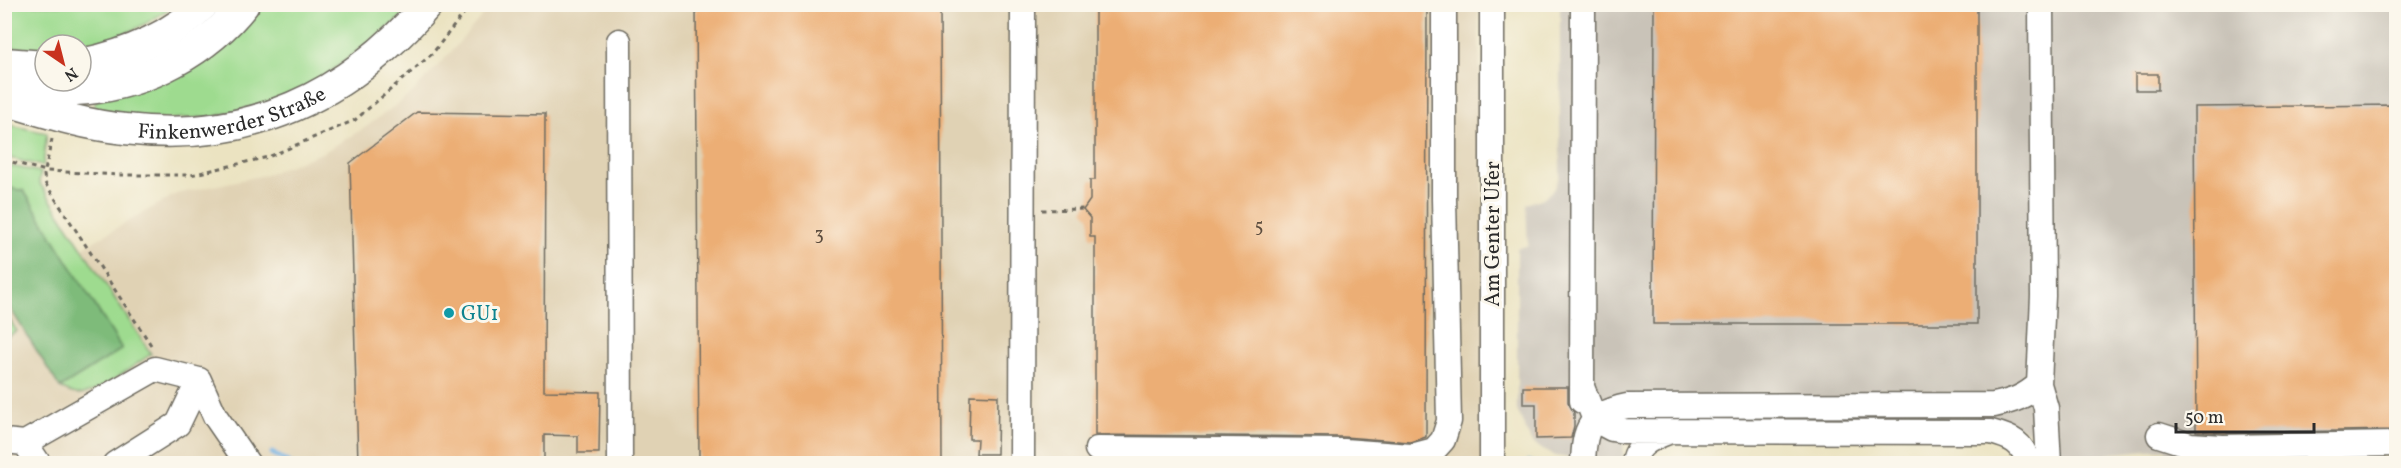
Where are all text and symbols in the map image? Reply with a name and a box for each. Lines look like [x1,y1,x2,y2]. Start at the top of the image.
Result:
north arrow [33,33,93,93]
text: N [59,61,82,86]
street label: Finkenwerder Straße [137,80,332,148]
street label: Am Genter Ufer [1479,161,1508,307]
house number: 5 [1255,215,1263,240]
house number: 3 [814,223,824,248]
place label: GU1 [461,300,499,329]
marker: GU1 [442,306,456,320]
scale bar [2176,396,2314,434]
text: 50 m [2185,406,2224,431]

